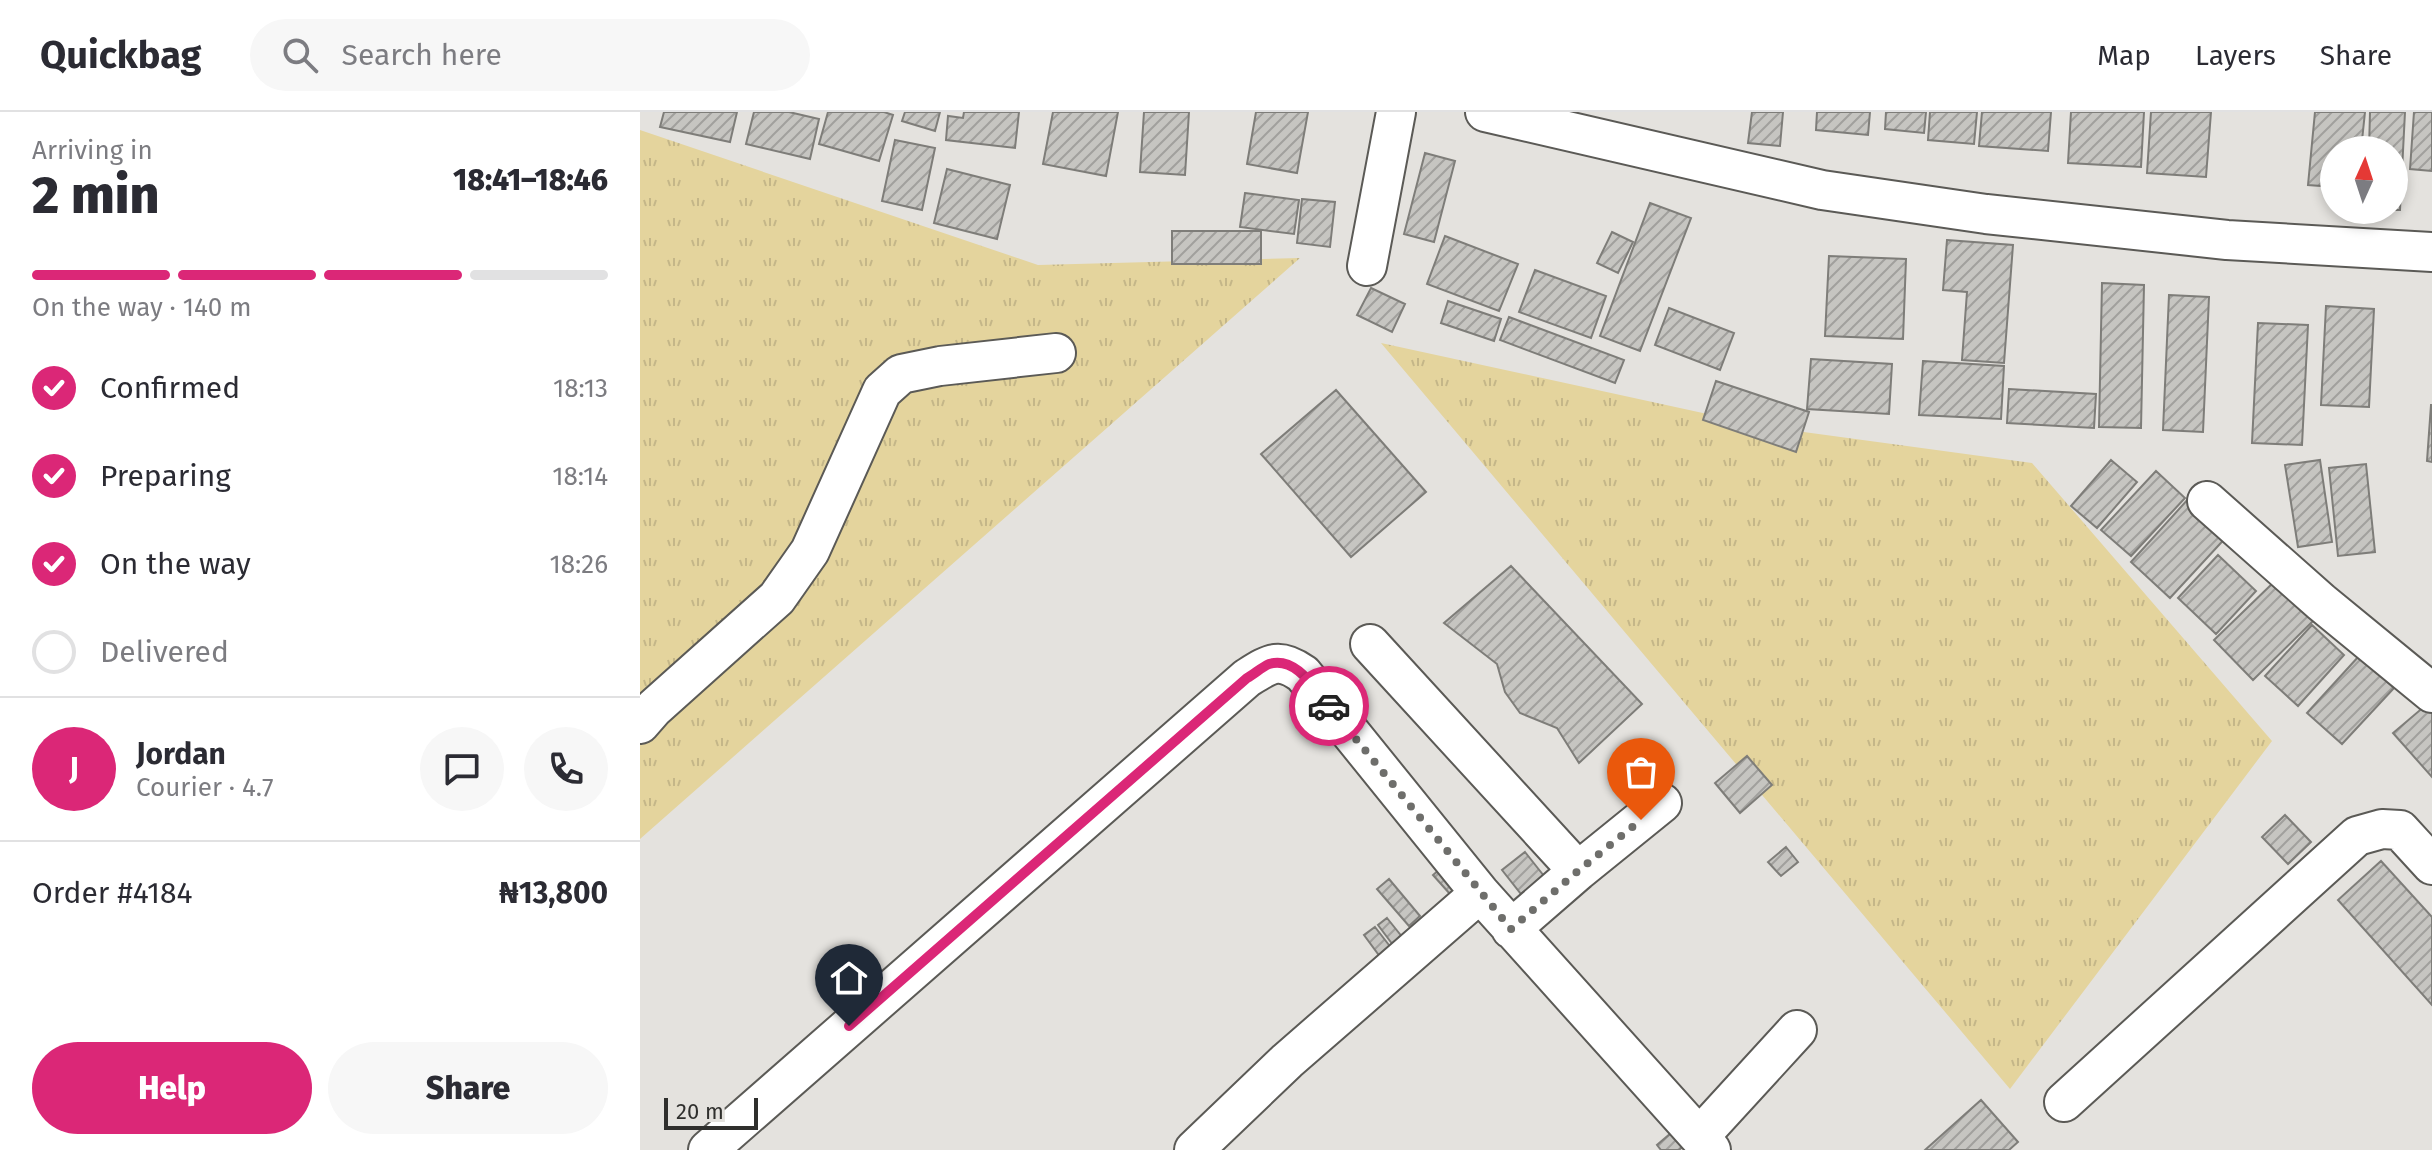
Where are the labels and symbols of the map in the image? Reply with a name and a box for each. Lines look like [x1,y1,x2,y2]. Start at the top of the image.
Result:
north arrow [2320,136,2408,224]
courier [1289,666,1369,746]
pin [1607,738,1675,820]
pin [815,944,883,1026]
scale bar [664,1094,758,1130]

